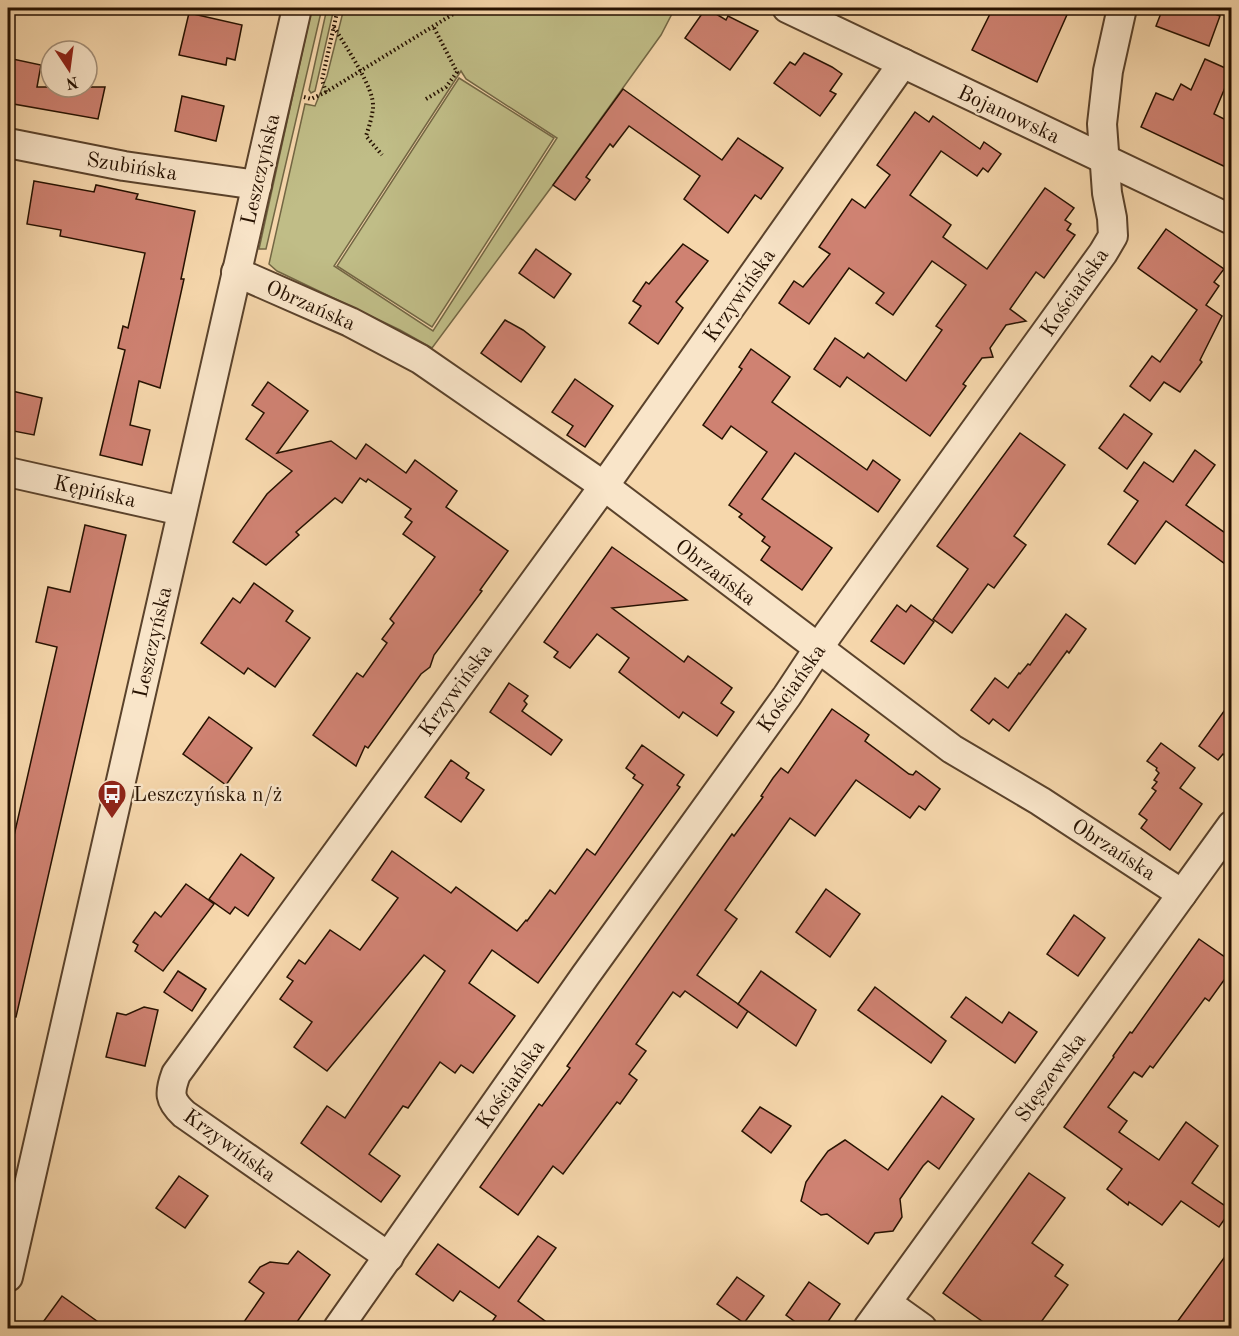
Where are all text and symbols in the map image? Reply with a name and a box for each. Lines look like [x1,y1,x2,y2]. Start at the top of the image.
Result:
north arrow [39,39,99,99]
text: N [63,72,80,91]
street label: Bojanowska [954,83,1063,148]
street label: Leszczyńska [238,112,284,227]
street label: Szubińska [85,150,179,185]
street label: Krzywińska [700,245,780,346]
street label: Kościańska [1037,245,1113,341]
street label: Obrzańska [263,277,358,335]
street label: Kępińska [51,473,138,512]
street label: Obrzańska [671,536,760,610]
street label: Leszczyńska [130,585,176,700]
street label: Krzywińska [416,641,497,741]
street label: Kościańska [754,641,830,737]
bus stop icon: Leszczyńska n/ż [96,778,128,820]
place label: Leszczyńska n/ż [133,785,282,806]
street label: Obrzańska [1067,815,1159,885]
street label: Stęszewska [1012,1029,1090,1126]
street label: Kościańska [473,1037,549,1133]
street label: Krzywińska [179,1106,279,1187]

